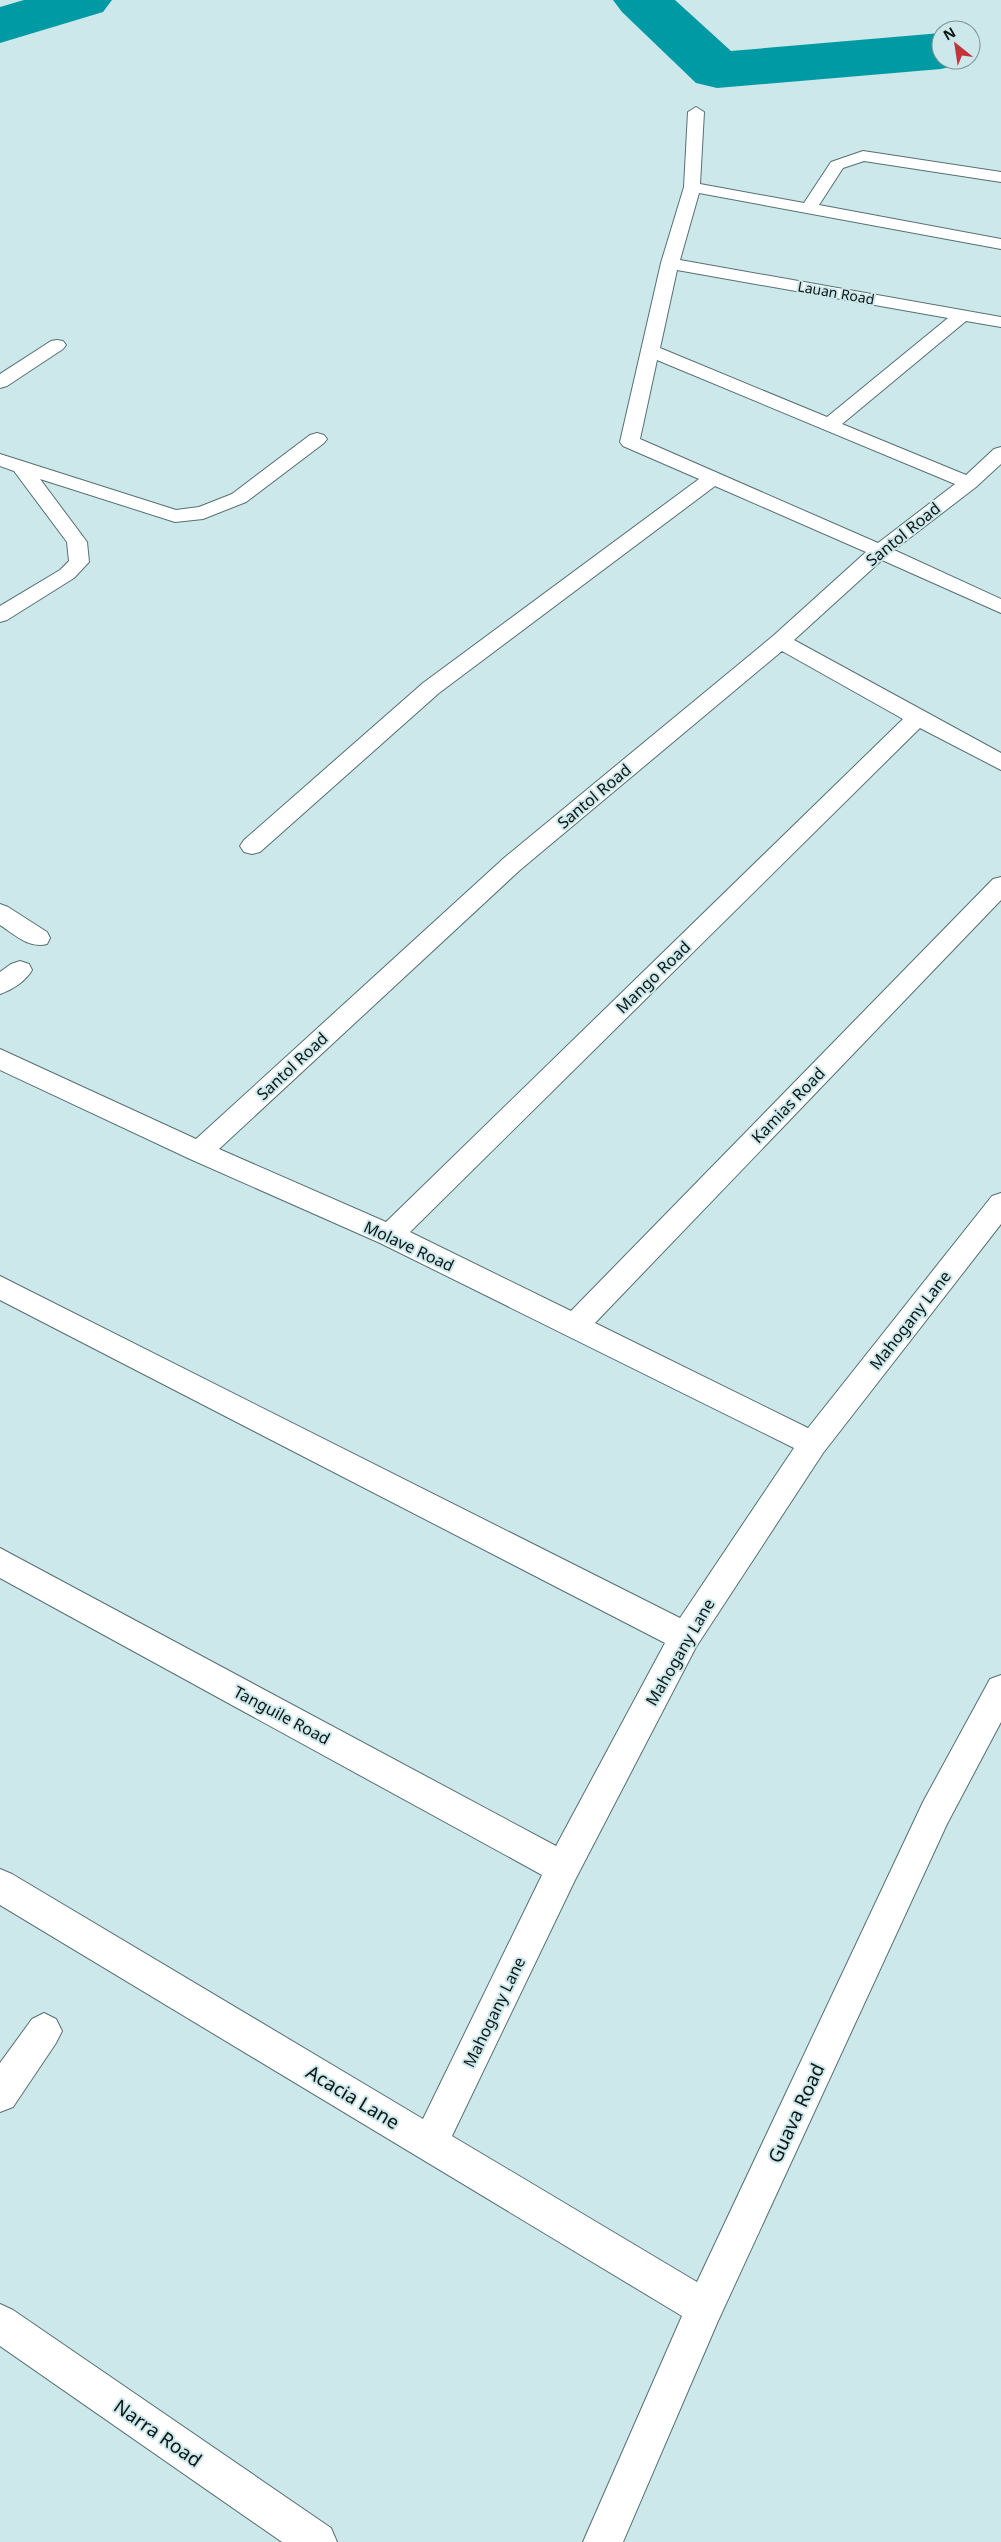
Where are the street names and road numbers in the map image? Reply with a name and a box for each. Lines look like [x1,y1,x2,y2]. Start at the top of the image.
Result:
street label: Lauan Road [796,276,876,309]
street label: Santol Road [861,497,945,571]
street label: Santol Road [553,759,635,833]
street label: Mango Road [611,936,695,1018]
street label: Santol Road [252,1027,332,1105]
street label: Kamias Road [746,1062,830,1148]
street label: Molave Road [360,1216,458,1276]
street label: Mahogany Lane [864,1266,956,1374]
street label: Mahogany Lane [640,1594,720,1710]
street label: Tanguile Road [230,1680,334,1750]
street label: Mahogany Lane [458,1953,530,2071]
street label: Acacia Lane [301,2059,405,2135]
street label: Guava Road [762,2059,830,2167]
street label: Narra Road [109,2393,207,2473]

